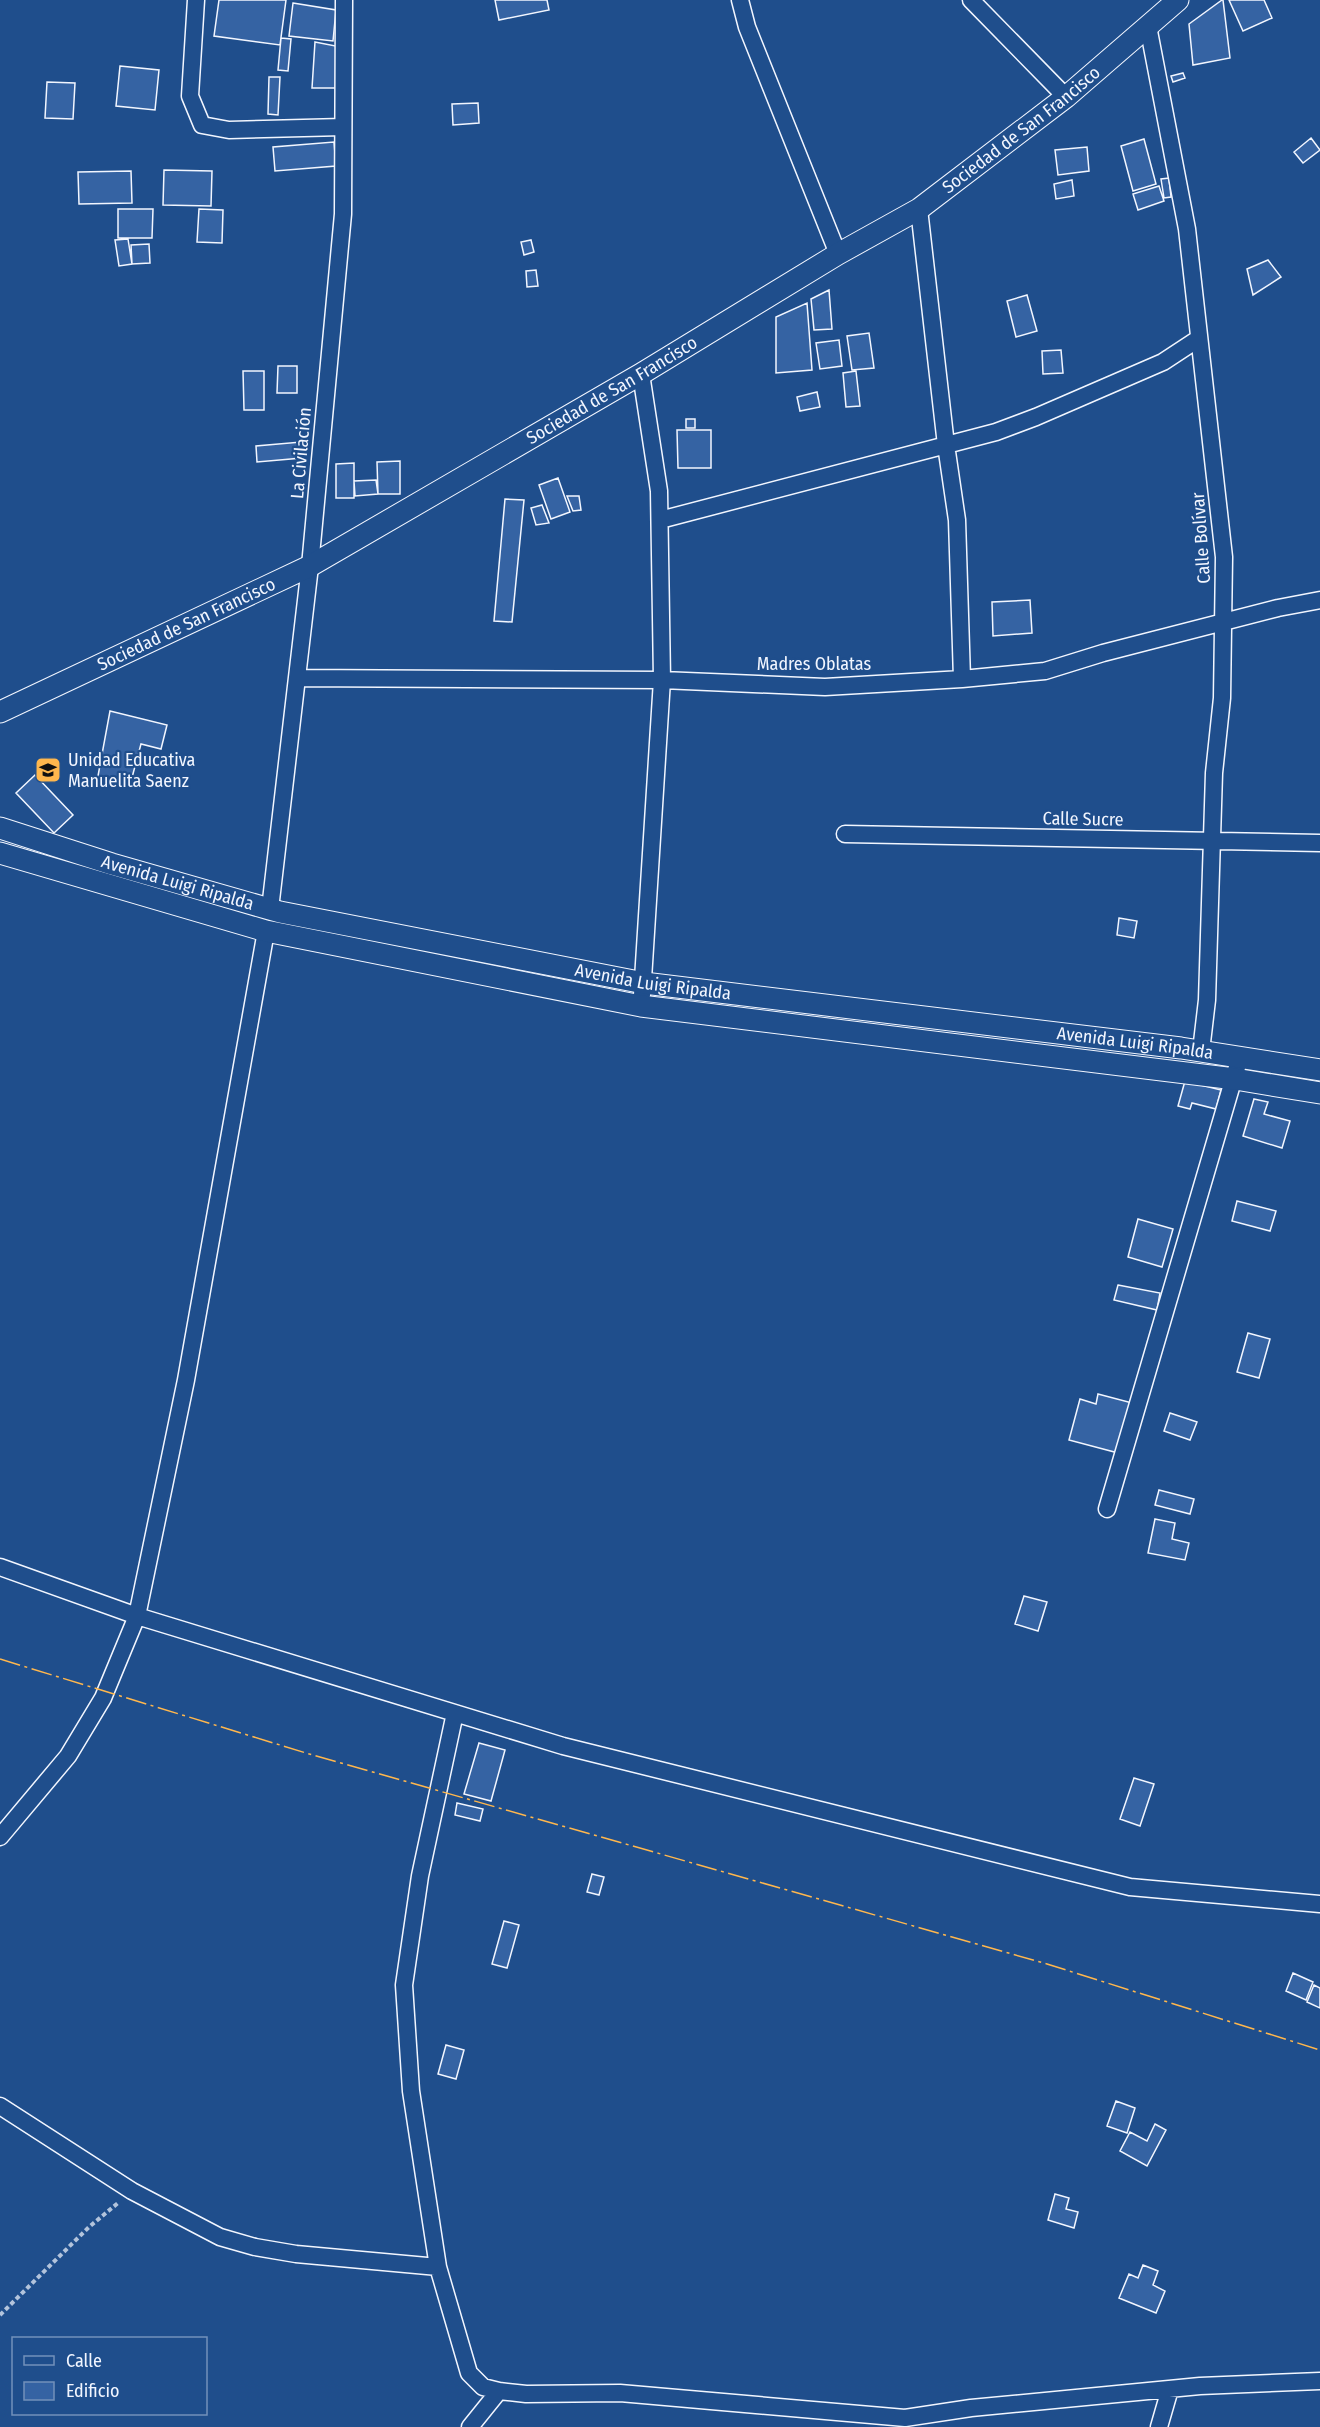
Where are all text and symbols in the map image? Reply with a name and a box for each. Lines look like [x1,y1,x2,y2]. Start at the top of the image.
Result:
street label: Sociedad de San Francisco [938,61,1105,198]
street label: Sociedad de San Francisco [523,331,701,449]
street label: La Civilación [286,406,316,500]
street label: Calle Bolívar [1187,491,1215,584]
street label: Sociedad de San Francisco [94,573,279,676]
street label: Madres Oblatas [757,653,871,675]
place label: Unidad Educativa Manuelita Saenz [68,749,196,792]
school or university icon: Unidad Educativa Manuelita Saenz [33,755,63,785]
street label: Calle Sucre [1042,807,1124,831]
street label: Avenida Luigi Ripalda [99,850,257,915]
street label: Avenida Luigi Ripalda [573,959,732,1004]
street label: Avenida Luigi Ripalda [1056,1022,1215,1064]
legend [12,2337,207,2415]
text: Calle [66,2350,102,2372]
text: Edificio [66,2380,119,2402]

